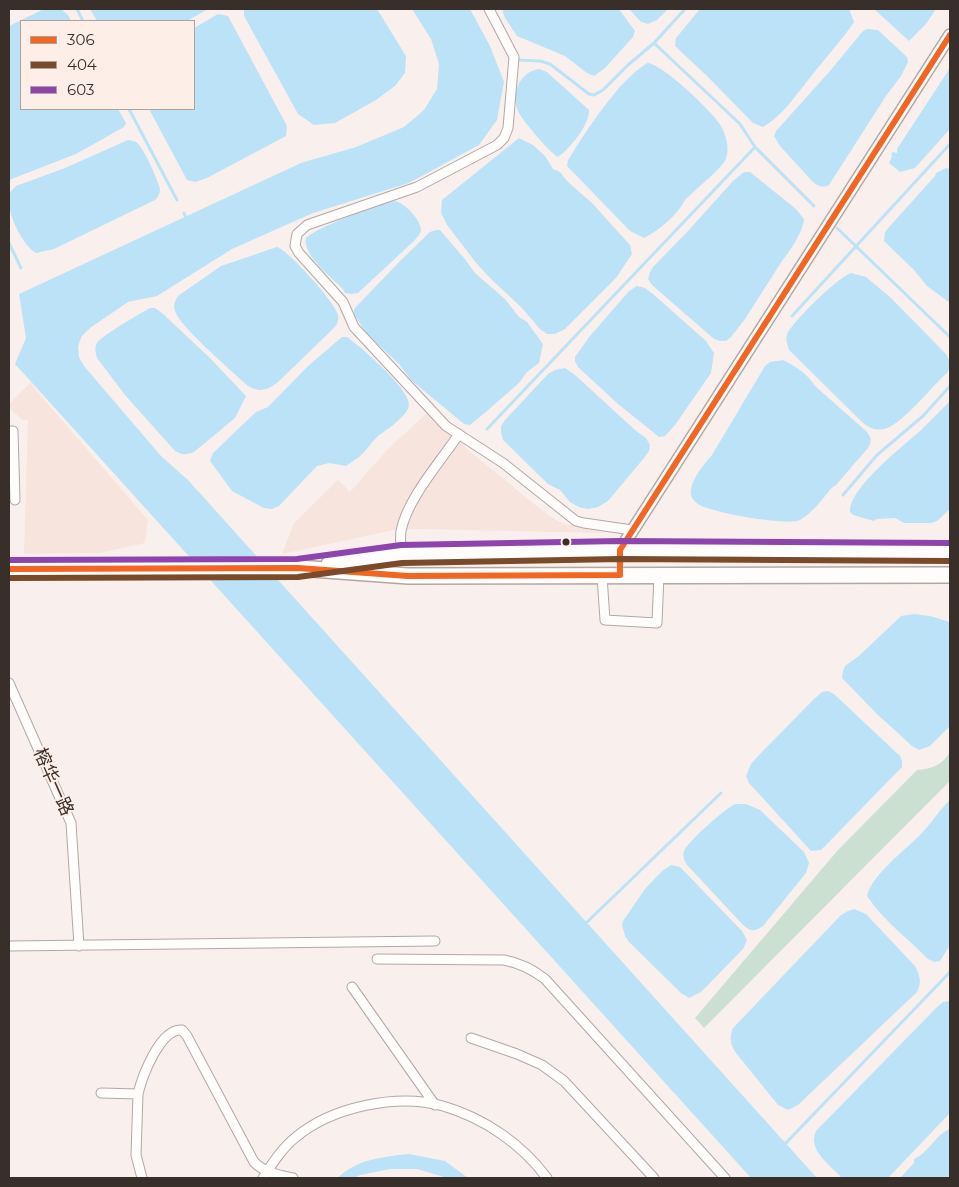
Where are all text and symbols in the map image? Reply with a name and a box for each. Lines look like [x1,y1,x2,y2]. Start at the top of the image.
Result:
legend [20,20,195,110]
text: 306 [67,30,95,49]
text: 404 [67,55,97,74]
text: 603 [67,80,94,99]
unlabelled marker [561,537,571,547]
street label: 榕华一路 [28,745,78,819]

